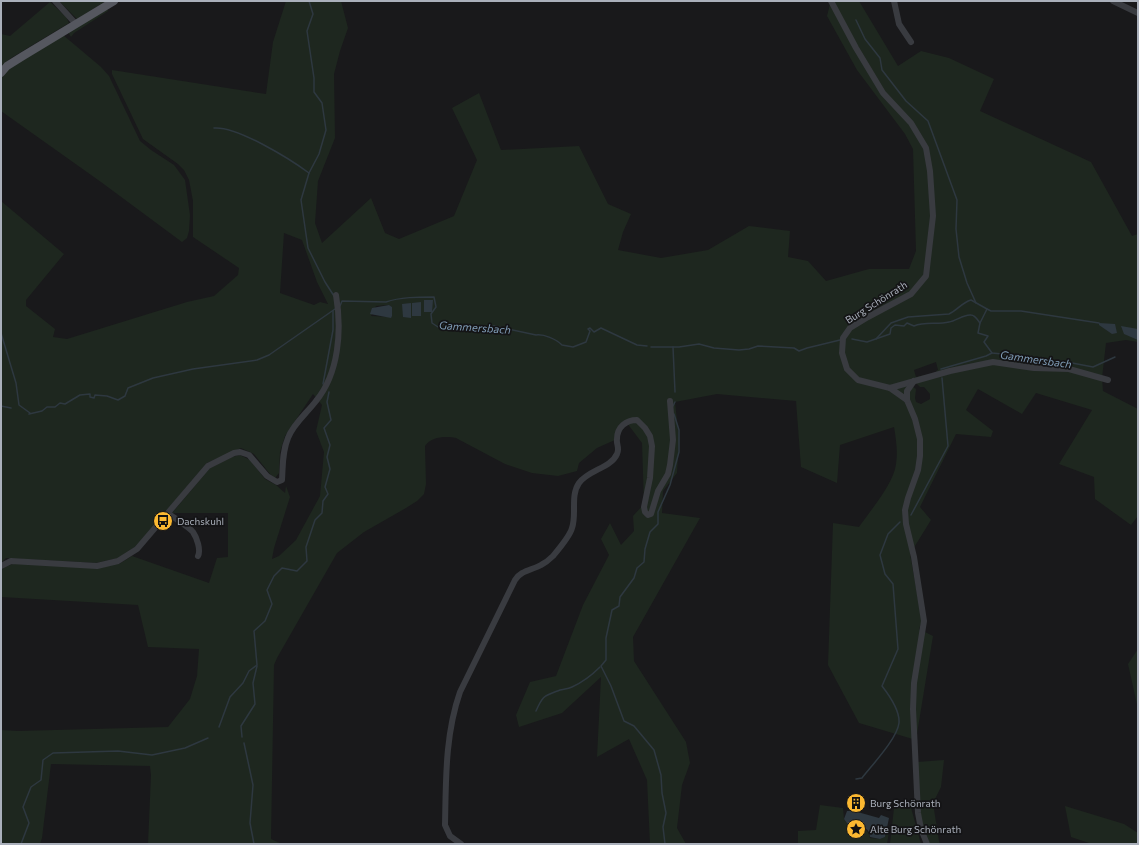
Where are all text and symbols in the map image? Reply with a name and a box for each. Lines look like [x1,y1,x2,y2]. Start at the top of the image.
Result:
street label: Burg Schönrath [843,278,909,326]
water label: Gammersbach [439,318,511,336]
water label: Gammersbach [999,348,1073,370]
bus stop icon: Dachskuhl [152,510,174,532]
place label: Dachskuhl [177,515,224,527]
building icon: Burg Schönrath [845,792,867,814]
place label: Burg Schönrath [870,797,941,809]
place icon: Alte Burg Schönrath [845,818,867,840]
place label: Alte Burg Schönrath [870,823,961,835]

